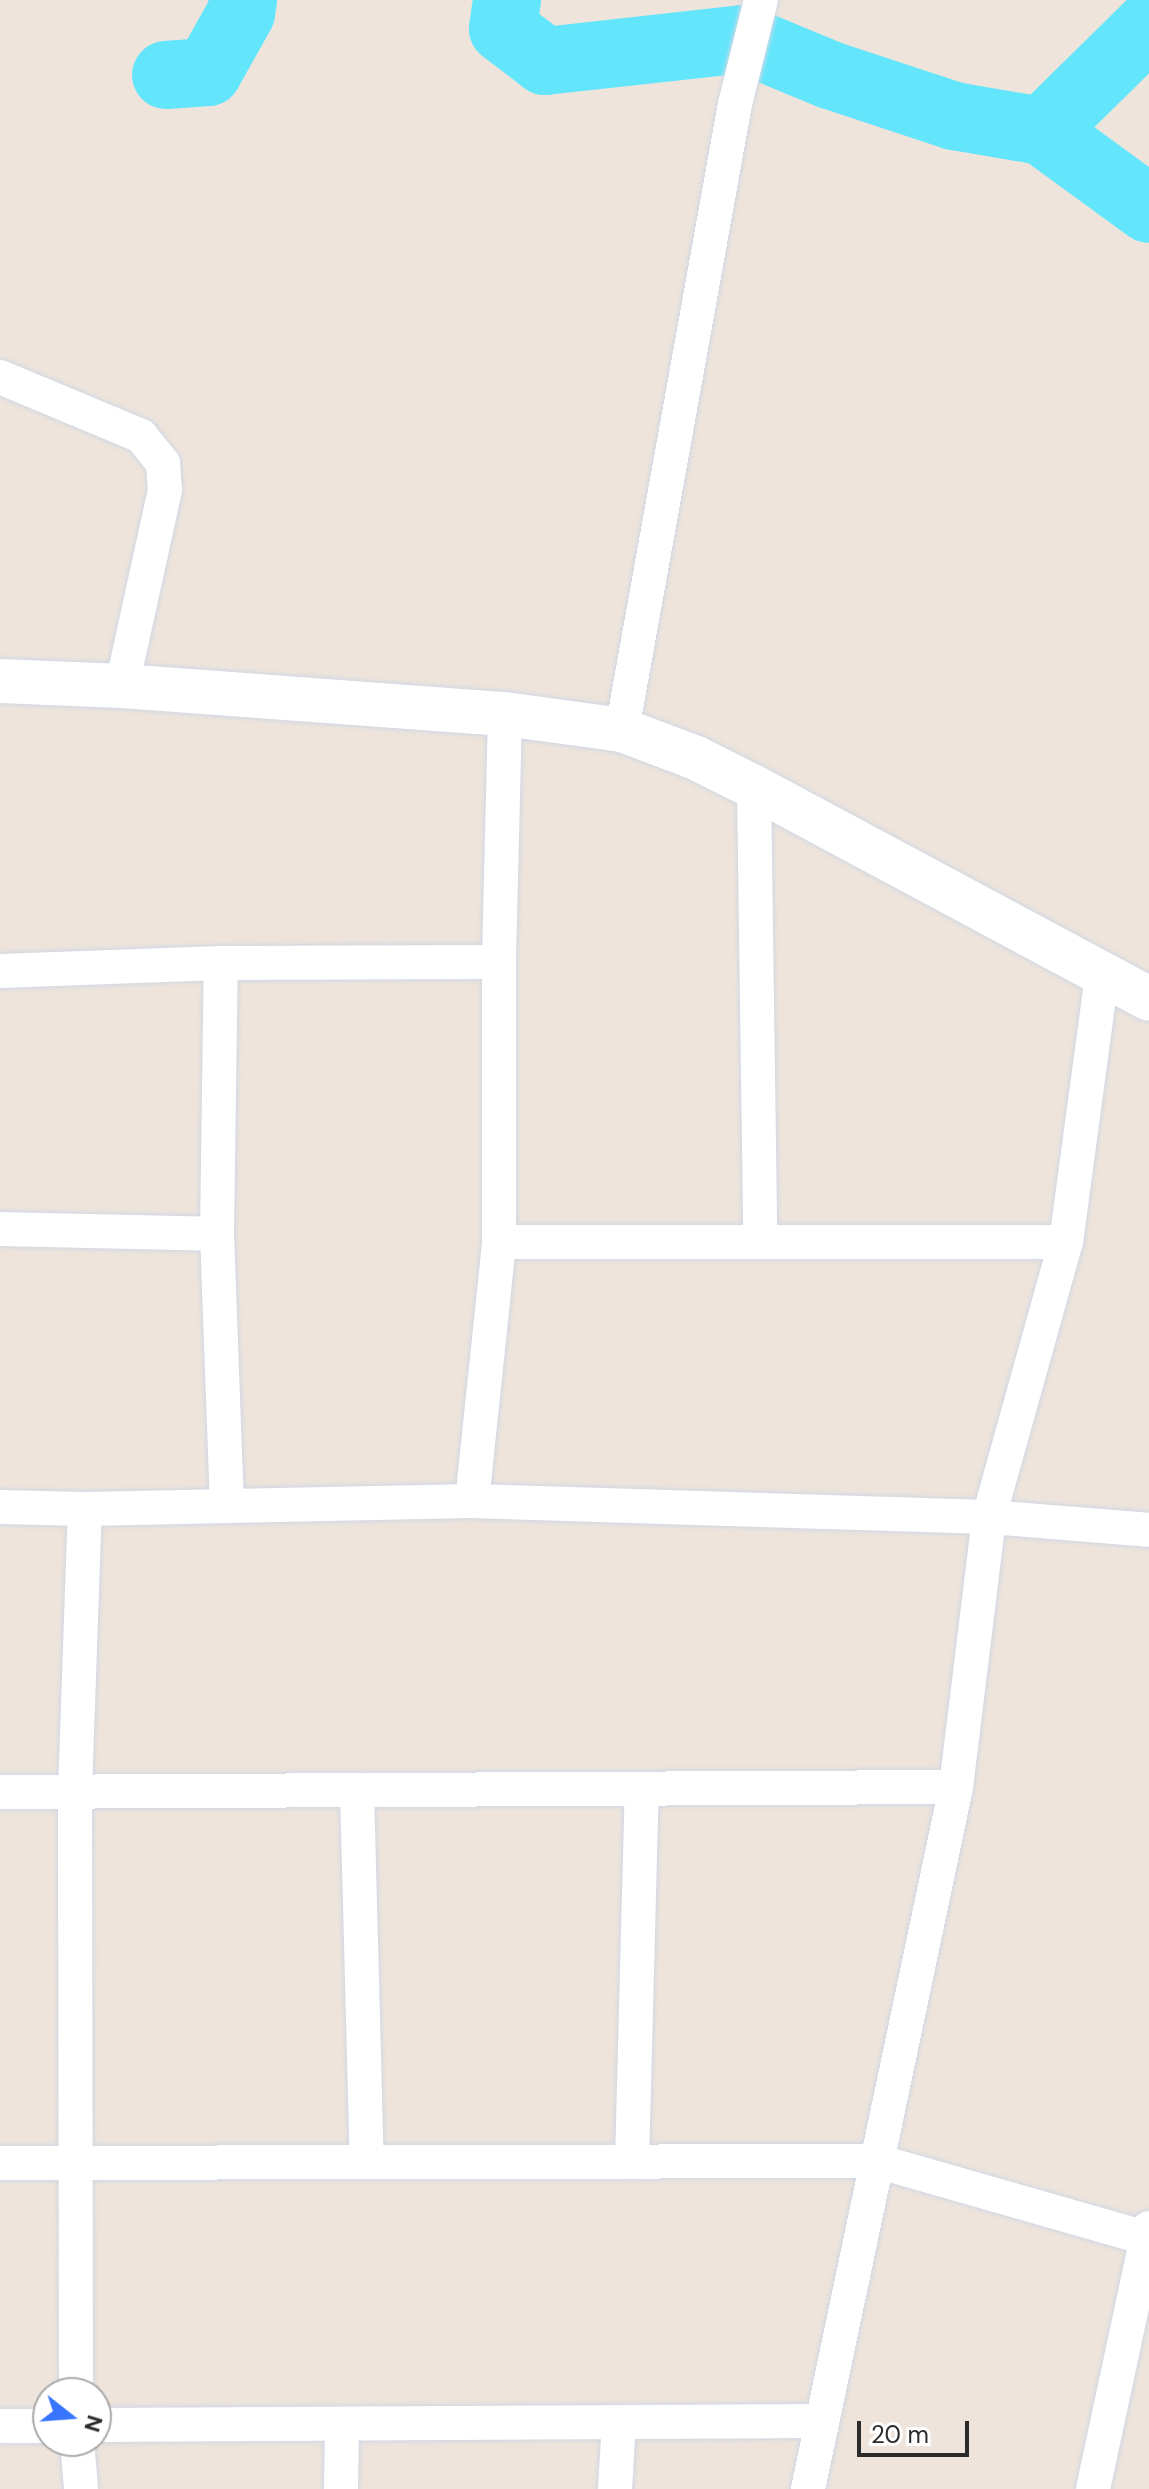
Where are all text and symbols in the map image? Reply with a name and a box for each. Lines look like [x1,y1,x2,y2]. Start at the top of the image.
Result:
north arrow [32,2377,112,2457]
scale bar [861,2405,973,2455]
text: N [77,2412,110,2435]
text: 20 m [871,2419,929,2450]

